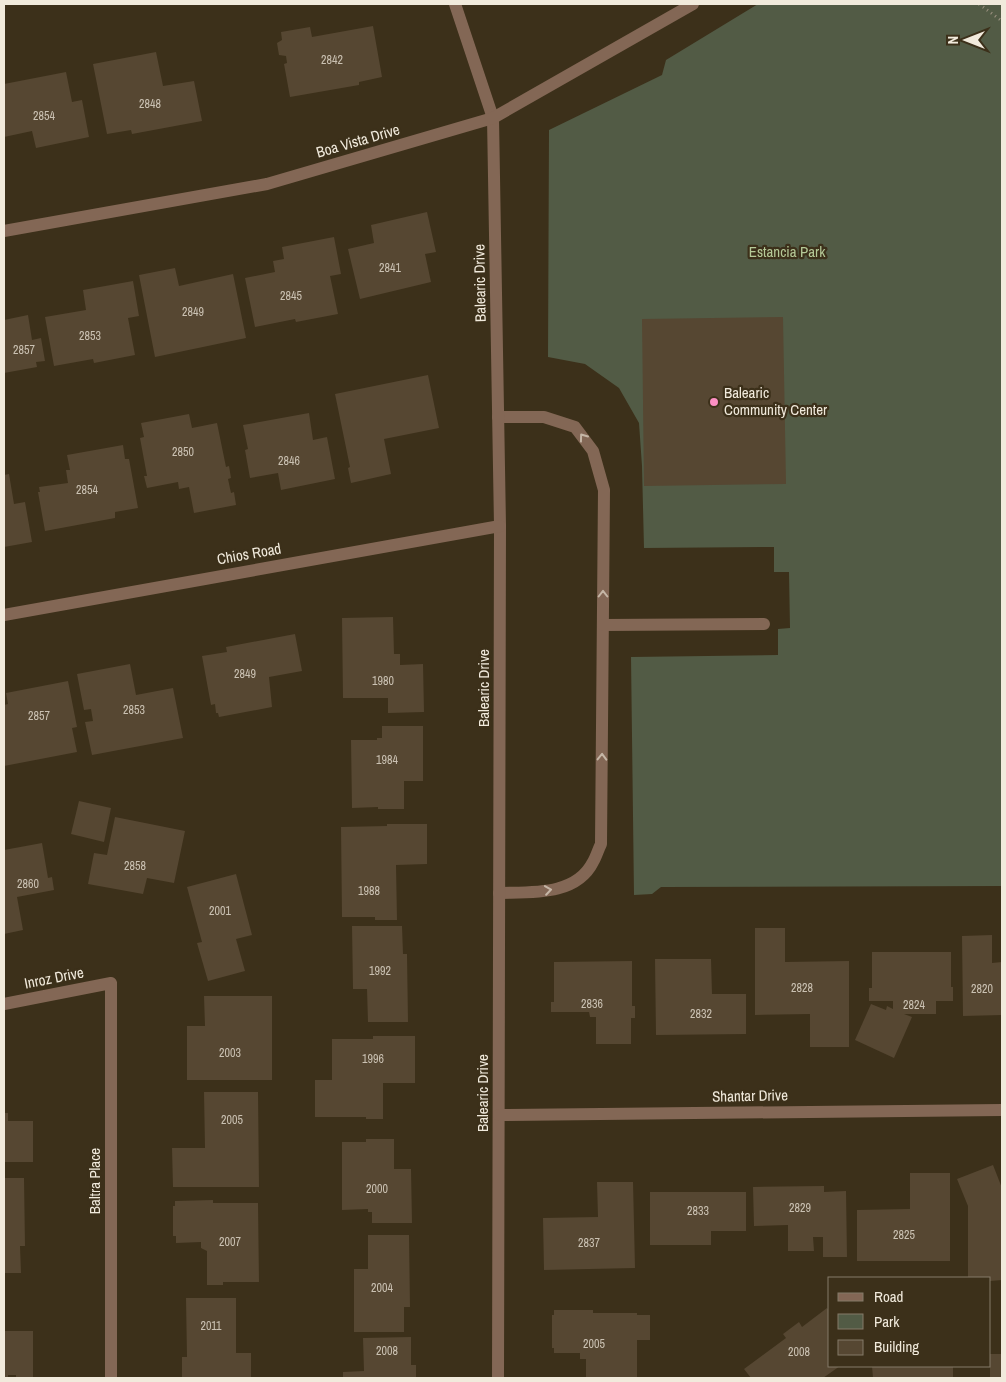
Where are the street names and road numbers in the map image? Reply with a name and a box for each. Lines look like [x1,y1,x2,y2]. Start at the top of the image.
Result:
street label: Boa Vista Drive [314,119,402,162]
street label: Balearic Drive [468,244,491,322]
street label: Chios Road [215,538,283,569]
street label: Balearic Drive [473,649,494,727]
street label: Inroz Drive [22,961,86,994]
street label: Balearic Drive [472,1054,493,1132]
street label: Shantar Drive [712,1084,788,1107]
street label: Baltra Place [84,1148,105,1214]

